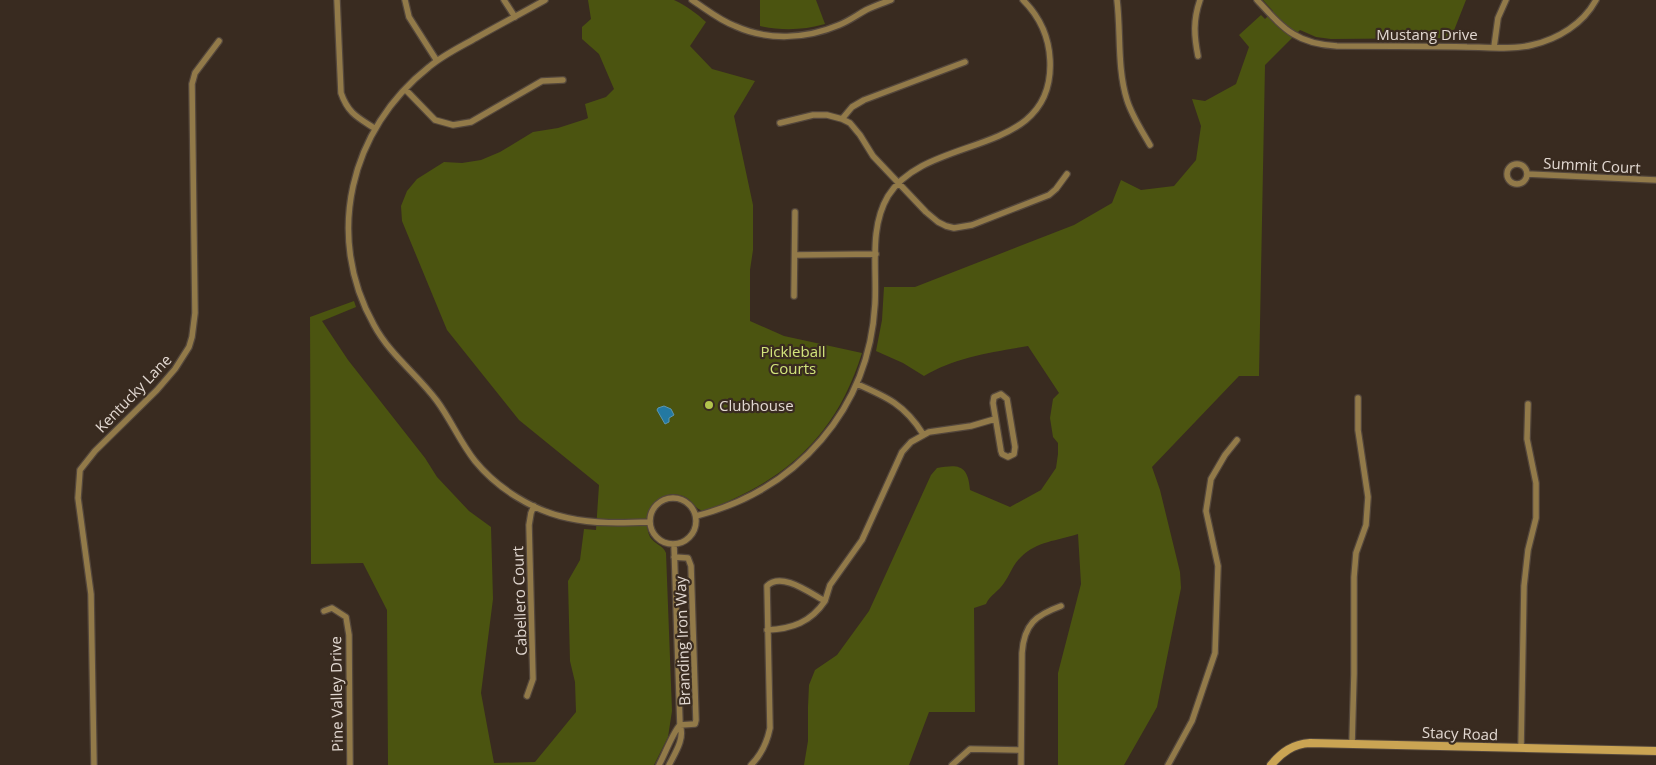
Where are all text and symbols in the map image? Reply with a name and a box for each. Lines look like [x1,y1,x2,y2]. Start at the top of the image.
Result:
street label: Mustang Drive [1376,24,1478,44]
street label: Summit Court [1543,152,1641,178]
park label: Pickleball Courts [760,341,826,378]
street label: Kentucky Lane [91,350,175,436]
place label: Clubhouse [719,395,794,415]
marker: Clubhouse [703,399,715,411]
street label: Cabellero Court [507,546,531,656]
street label: Branding Iron Way [670,575,694,706]
street label: Pine Valley Drive [325,636,347,752]
street label: Stacy Road [1422,722,1498,744]

